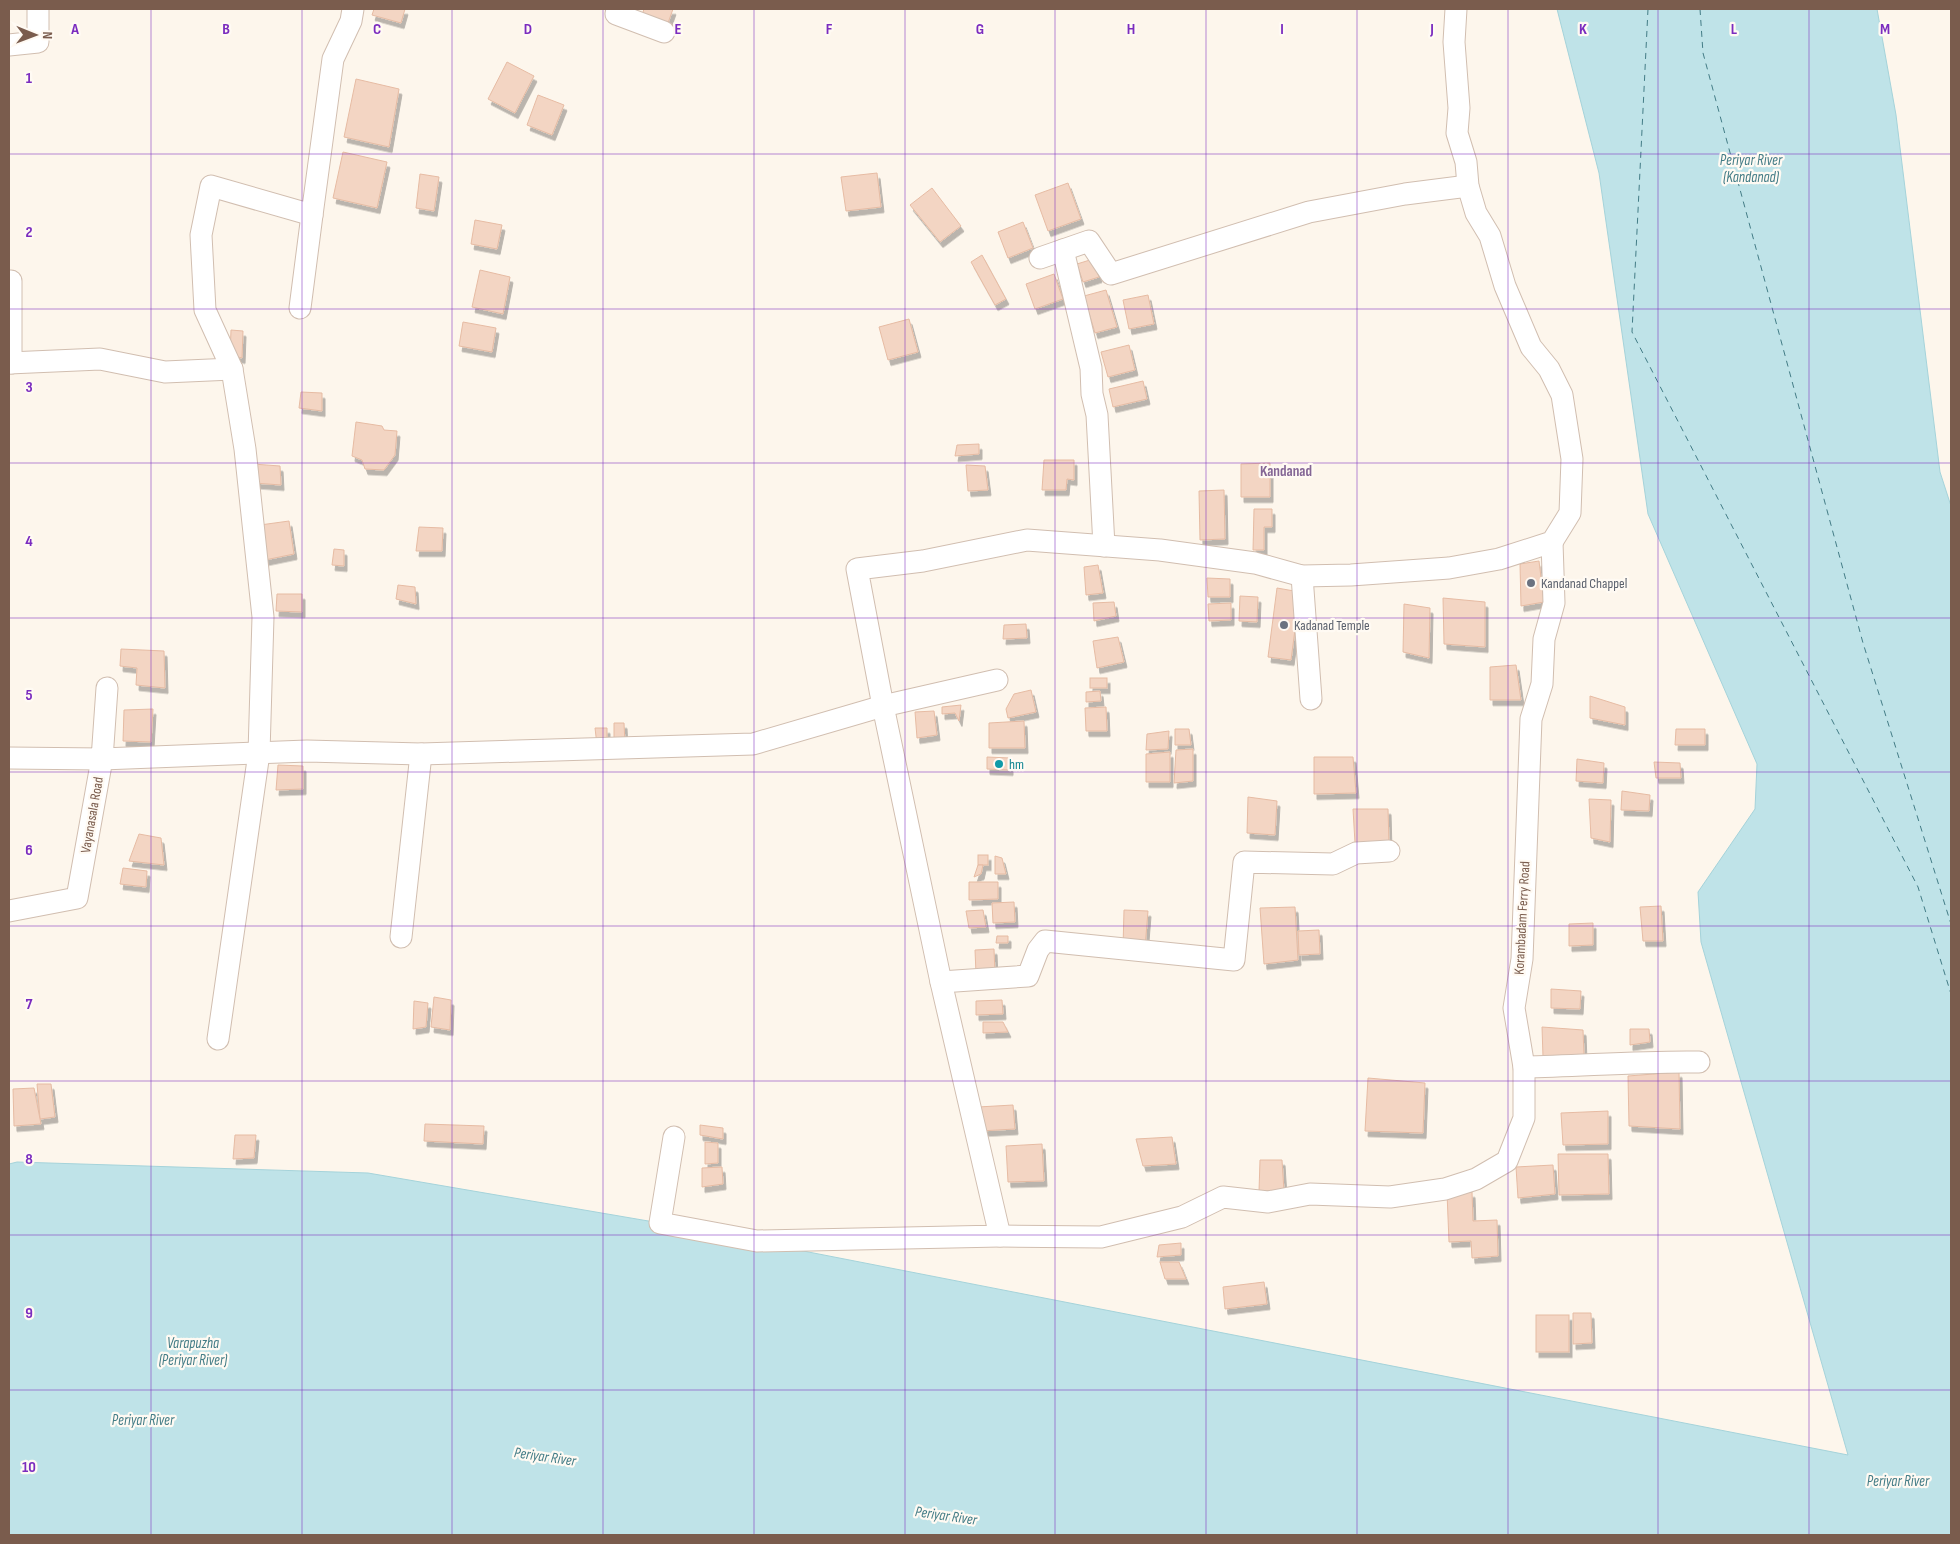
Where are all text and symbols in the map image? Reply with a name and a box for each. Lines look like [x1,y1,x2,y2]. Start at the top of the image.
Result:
north arrow [10,10,60,60]
text: A [70,20,79,39]
text: B [222,20,230,39]
text: C [373,20,381,39]
text: D [524,20,532,39]
text: E [675,20,682,39]
text: F [826,20,833,39]
text: G [976,20,984,39]
text: H [1127,20,1135,39]
text: I [1280,20,1284,39]
text: J [1429,20,1434,39]
text: K [1579,20,1587,39]
text: L [1731,20,1738,39]
text: M [1880,20,1890,39]
text: N [39,31,56,39]
text: 1 [26,69,33,88]
water label: Periyar River (Kandanad) [1720,151,1783,187]
text: 2 [25,223,33,242]
text: 3 [25,378,33,397]
district label: Kandanad [1260,462,1312,481]
text: 4 [25,532,33,551]
place label: Kandanad Chappel [1541,575,1627,592]
marker: Kandanad Chappel [1525,577,1537,589]
place label: Kadanad Temple [1294,617,1370,634]
marker: Kadanad Temple [1278,619,1290,631]
text: 5 [25,686,33,705]
place label: hm [1009,756,1024,773]
marker: hm [993,758,1005,770]
street label: Vayanasala Road [77,775,107,854]
text: 6 [25,841,33,860]
street label: Korambadam Ferry Road [1511,861,1533,975]
text: 7 [26,995,33,1014]
text: 8 [25,1150,33,1169]
text: 9 [25,1304,33,1323]
water label: Varapuzha (Periyar River) [159,1334,228,1370]
water label: Periyar River [112,1411,175,1430]
water label: Periyar River [513,1443,578,1471]
text: 10 [22,1458,36,1477]
water label: Periyar River [1867,1472,1930,1491]
water label: Periyar River [914,1502,979,1530]

